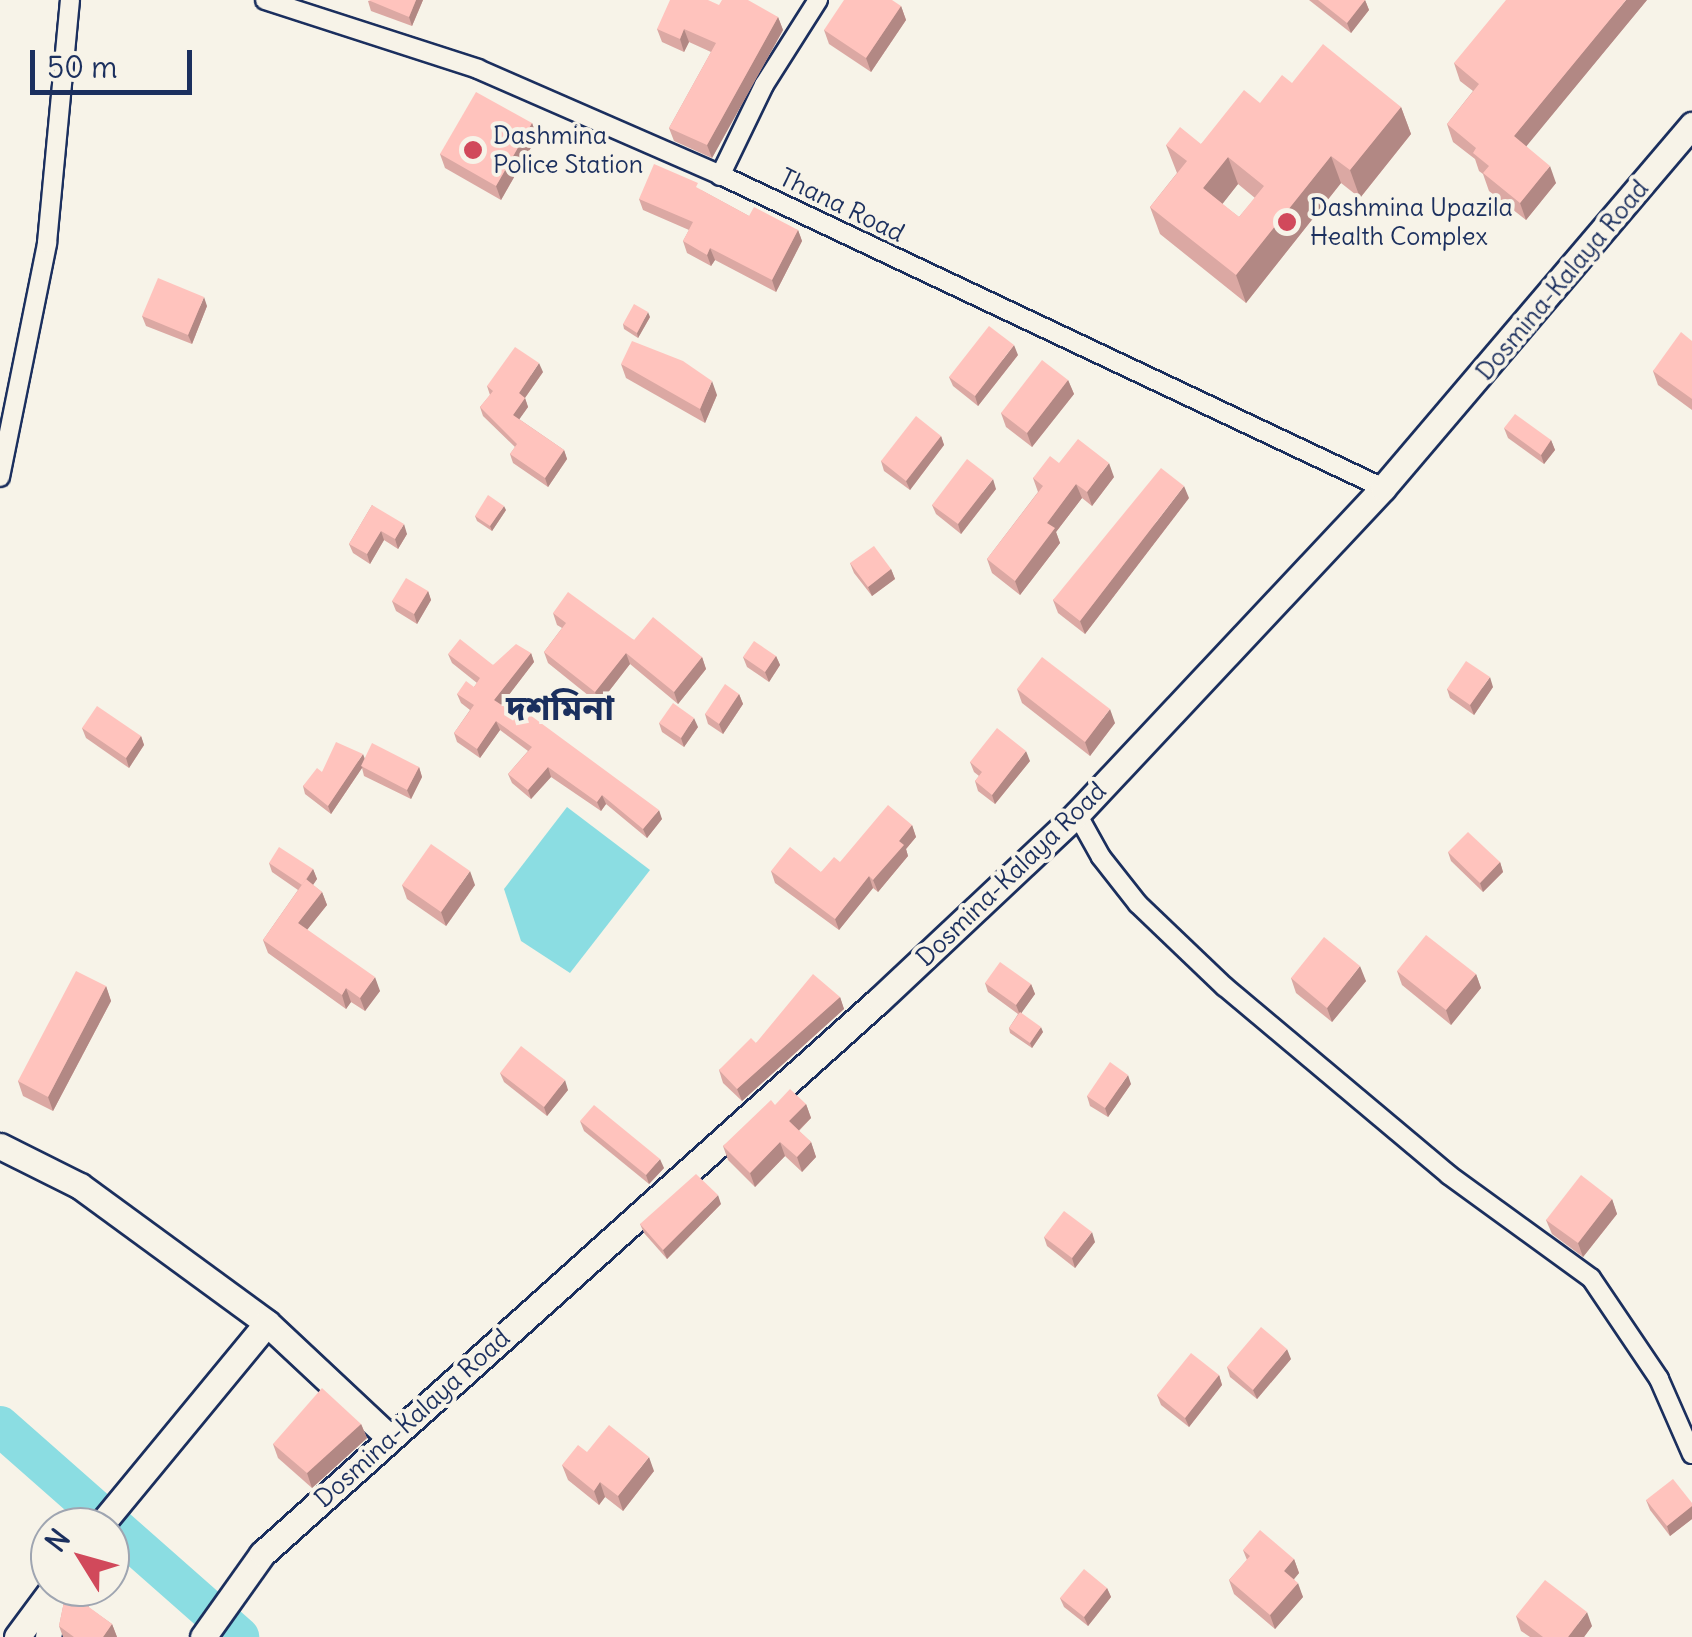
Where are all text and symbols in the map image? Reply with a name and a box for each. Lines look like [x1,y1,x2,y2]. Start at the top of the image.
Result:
scale bar [35,30,198,92]
text: 50 m [47,48,117,86]
place label: Dashmina Police Station [493,121,643,180]
marker: Dashmina Police Station [462,139,484,161]
street label: Thana Road [775,162,909,248]
street label: Dosmina-Kalaya Road [1469,174,1655,386]
place label: Dashmina Upazila Health Complex [1310,193,1513,252]
marker: Dashmina Upazila Health Complex [1274,209,1300,235]
district label: দশমিনা [506,686,614,728]
street label: Dosmina-Kalaya Road [910,776,1112,972]
street label: Dosmina-Kalaya Road [308,1323,516,1513]
north arrow [30,1507,130,1607]
text: N [37,1522,78,1559]

